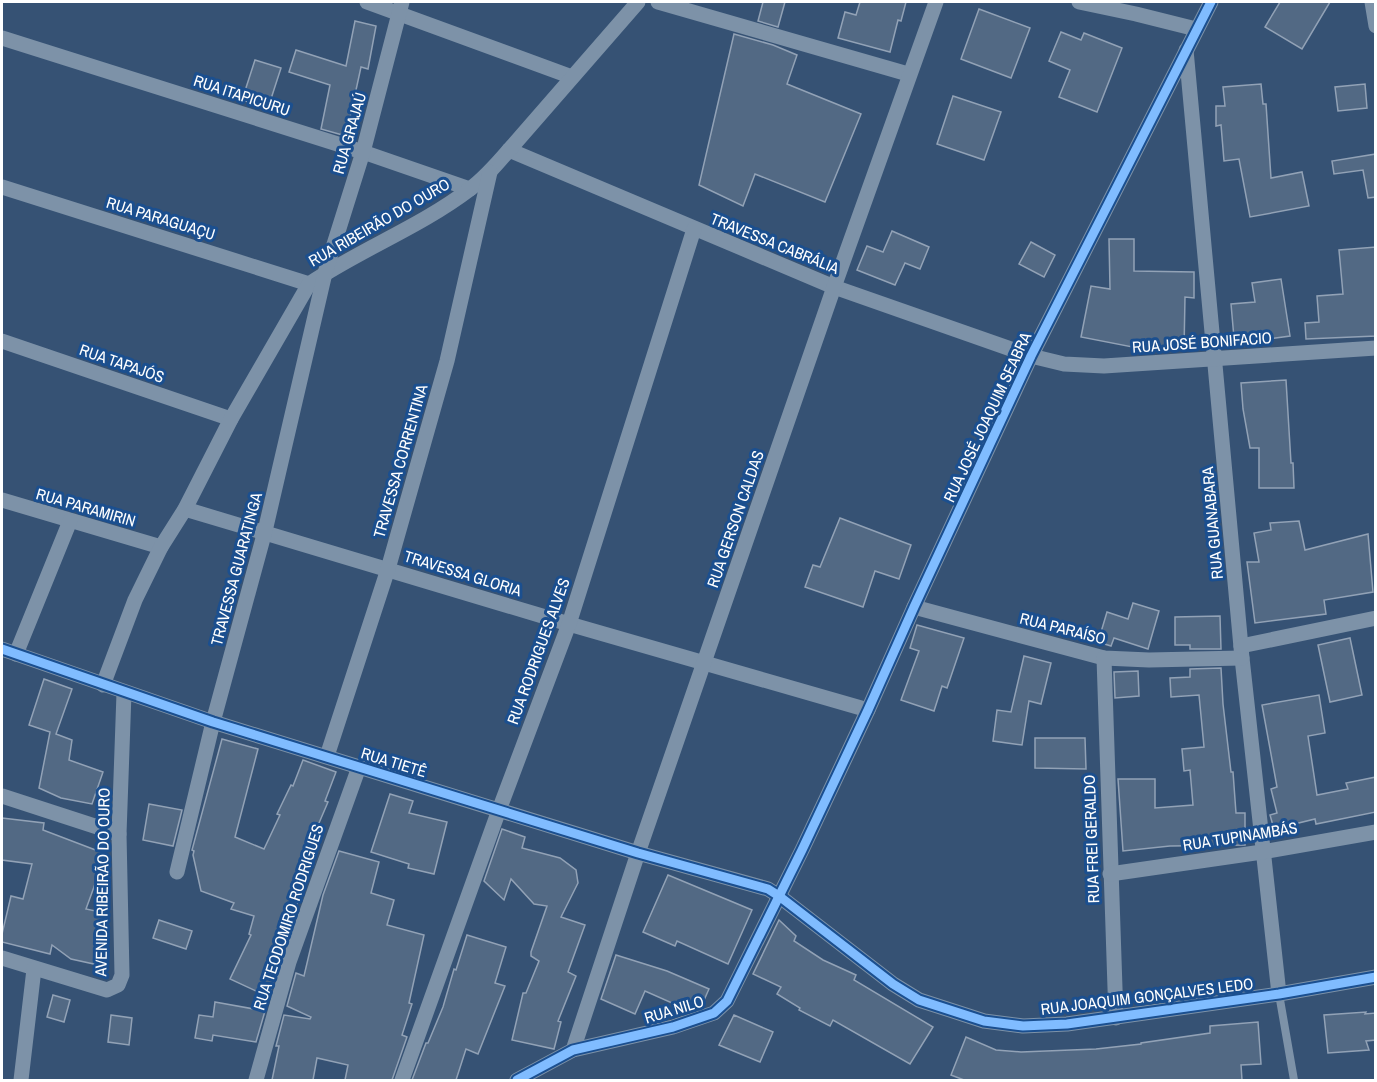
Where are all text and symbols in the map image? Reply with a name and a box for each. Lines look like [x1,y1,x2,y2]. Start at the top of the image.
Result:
street label: RUA ITAPICURU [191,69,293,121]
street label: RUA GRAJAÚ [327,90,371,176]
street label: RUA RIBEIRÃO DO OURO [304,173,454,271]
street label: RUA PARAGUAÇU [104,191,218,245]
street label: TRAVESSA CABRÁLIA [707,207,843,279]
street label: RUA JOSÉ BONIFACIO [1131,326,1273,358]
street label: RUA JOSÉ JOAQUIM SEABRA [938,328,1036,506]
street label: RUA TAPAJÓS [77,338,168,388]
street label: TRAVESSA CORRENTINA [368,381,433,540]
street label: RUA GERSON CALDAS [701,447,769,590]
street label: RUA GUANABARA [1196,466,1228,580]
street label: RUA PARAMIRIN [34,482,138,532]
street label: TRAVESSA GUARATINGA [205,490,267,648]
street label: TRAVESSA GLORIA [402,545,525,601]
street label: RUA RODRIGUES ALVES [501,574,575,727]
street label: RUA PARAÍSO [1018,607,1108,649]
street label: RUA TIETÊ [358,742,430,782]
street label: RUA FREI GERALDO [1078,774,1104,904]
street label: AVENIDA RIBEIRÃO DO OURO [89,788,115,977]
street label: RUA TUPINAMBÁS [1181,816,1299,856]
street label: RUA TEODOMIRO RODRIGUES [247,821,329,1013]
street label: RUA JOAQUIM GONÇALVES LEDO [1039,972,1255,1020]
street label: RUA NILO [641,990,707,1028]

